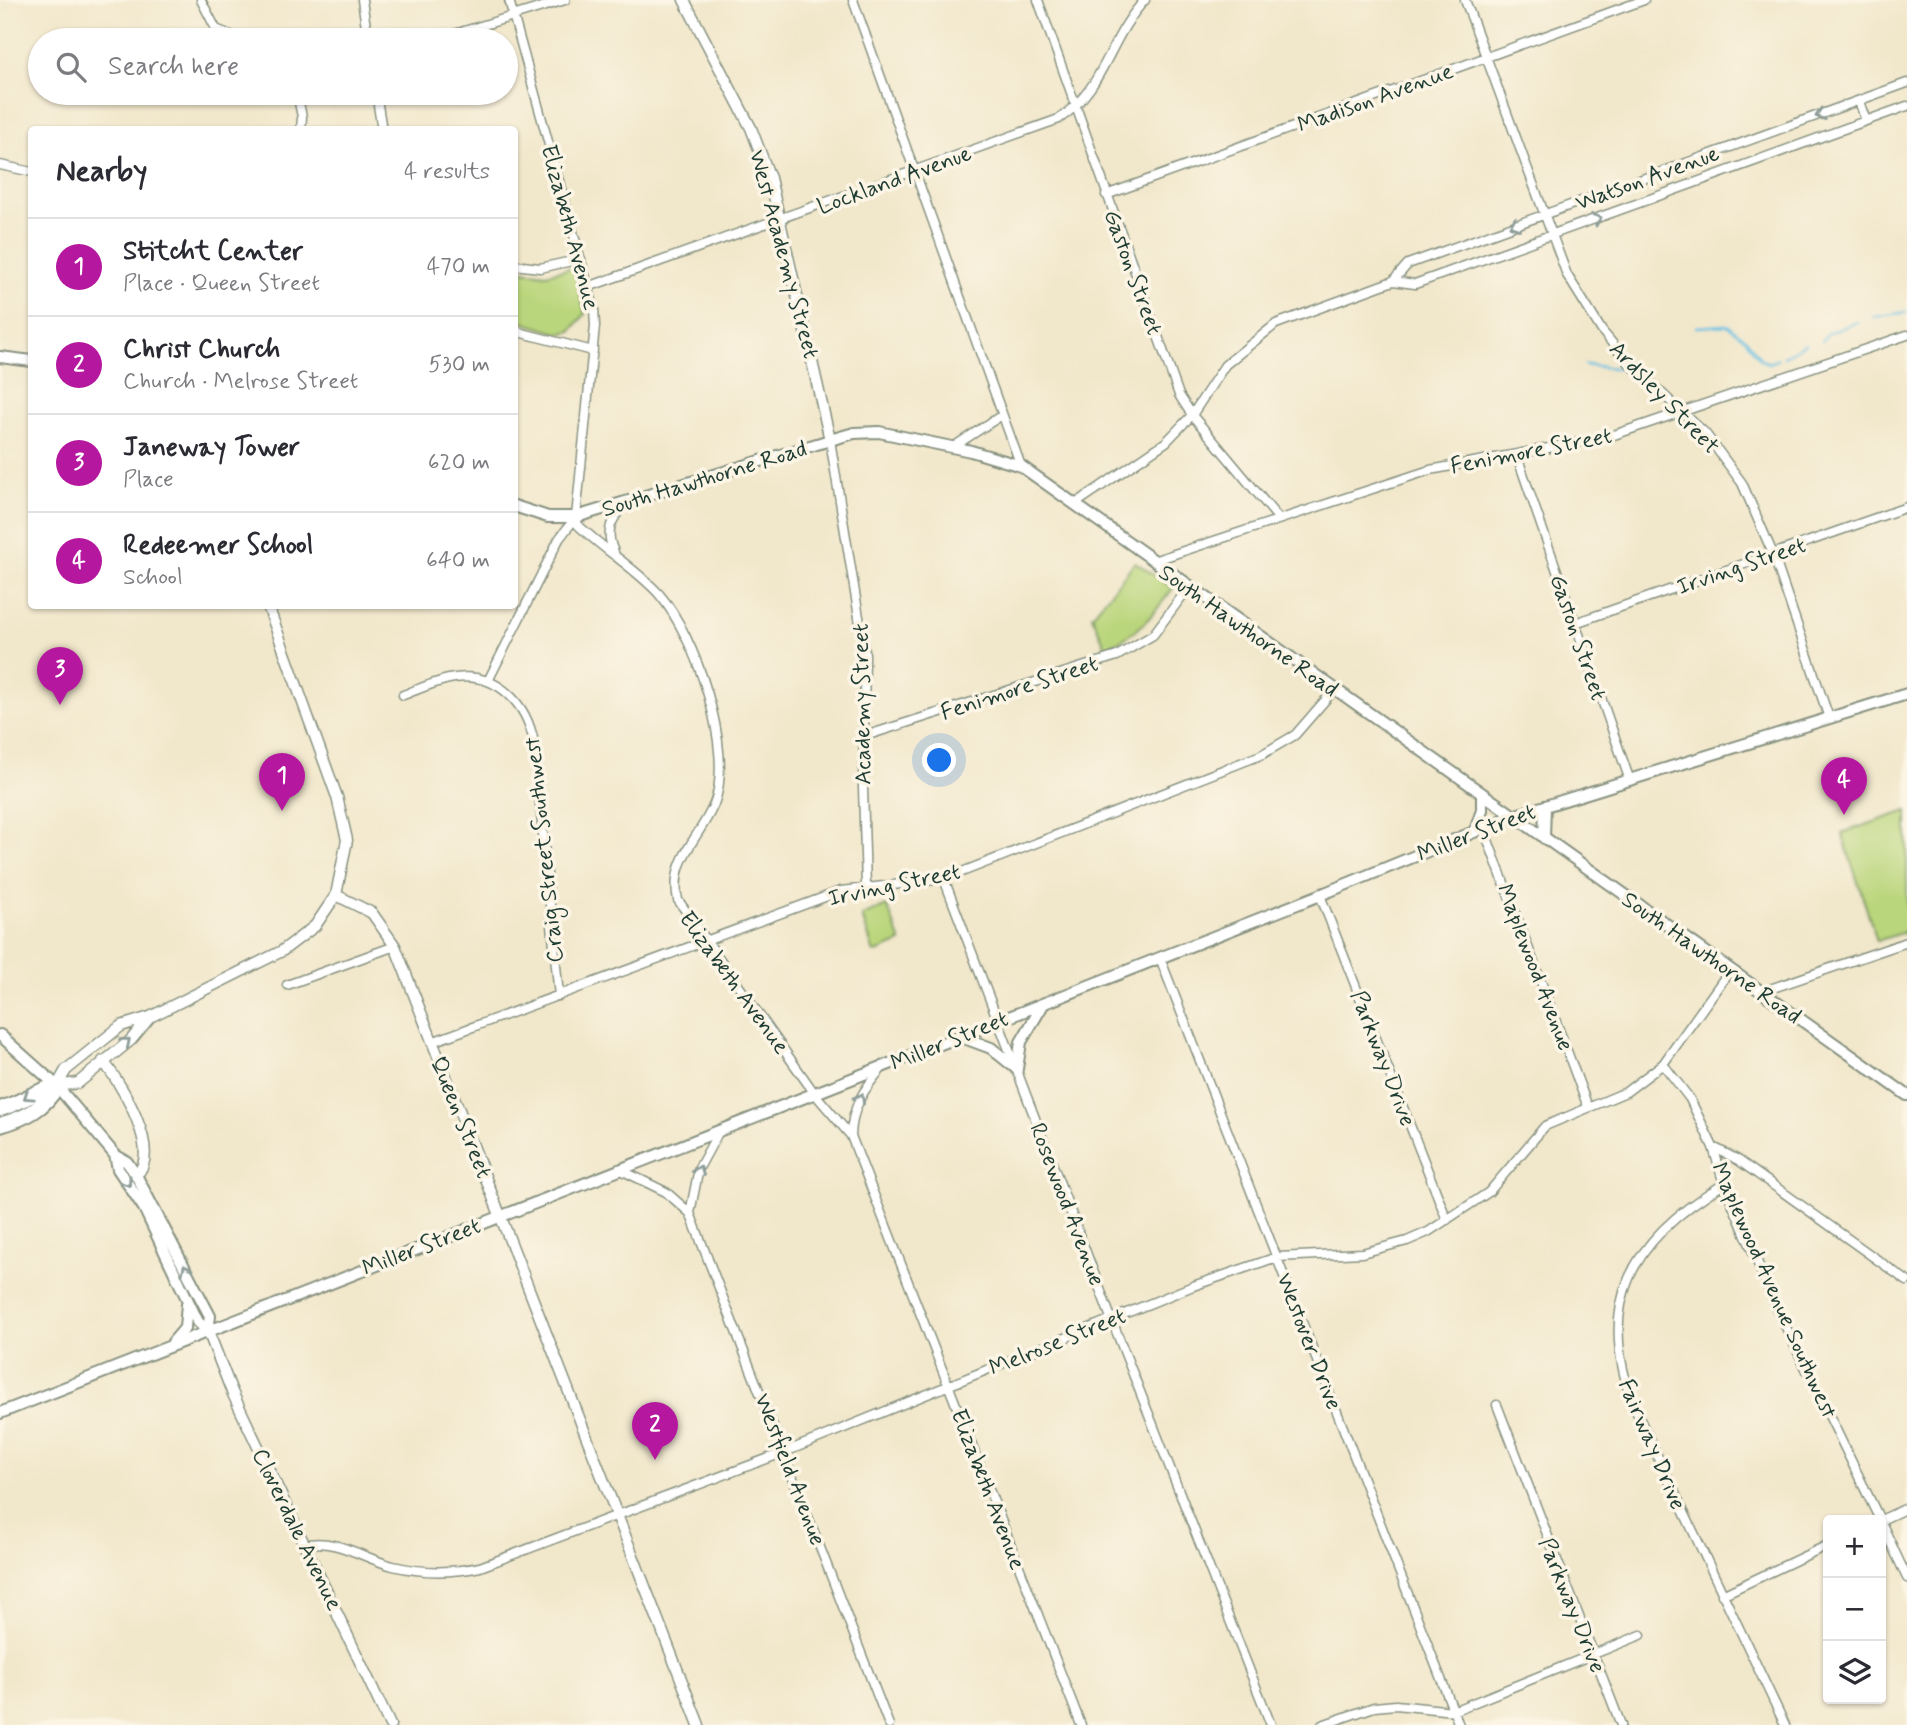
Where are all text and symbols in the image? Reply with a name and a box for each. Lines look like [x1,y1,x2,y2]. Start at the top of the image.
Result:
search box [28,28,518,105]
icon: search [52,48,90,86]
text: Search here [108,50,239,84]
street label: Madison Avenue [1294,57,1458,141]
one-way arrow [1814,106,1826,120]
street label: Lockland Avenue [813,139,976,223]
street label: Watson Avenue [1572,139,1724,219]
street label: Elizabeth Avenue [533,142,606,313]
street label: West Academy Street [741,147,825,362]
text: Nearby [56,152,147,191]
text: 4 results [404,157,490,187]
street label: Gaston Street [1096,206,1169,339]
one-way arrow [1590,213,1602,227]
one-way arrow [1508,217,1520,231]
text: Stitcht Center [123,235,303,269]
text: 1 [74,252,84,282]
text: 470 m [427,252,490,282]
text: Place · Queen Street [123,269,320,299]
text: Christ Church [123,333,280,367]
street label: Ardsley Street [1602,335,1725,462]
text: 2 [73,350,85,380]
text: 530 m [428,350,490,380]
text: Church · Melrose Street [123,367,358,397]
street label: Fenimore Street [1448,422,1615,482]
text: Janeway Tower [123,431,300,465]
street label: South Hawthorne Road [598,434,811,525]
text: 3 [74,448,84,478]
text: 620 m [428,448,490,478]
text: Place [123,465,174,495]
text: Redeemer School [123,529,313,563]
street label: Irving Street [1673,531,1810,603]
text: 4 [72,546,86,576]
text: 640 m [426,546,490,576]
street label: South Hawthorne Road [1152,558,1344,705]
text: School [123,563,183,593]
street label: Gaston Street [1542,571,1613,705]
street label: Academy Street [847,623,879,785]
pin: 3 [37,647,83,705]
street label: Fenimore Street [937,649,1102,728]
street label: Craig Street Southwest [518,735,574,964]
your location [922,743,956,777]
pin: 1 [259,753,305,811]
pin: 4 [1821,757,1867,815]
street label: Miller Street [1413,798,1540,870]
street label: Irving Street [826,857,963,915]
street label: Maplewood Avenue [1488,880,1580,1055]
street label: South Hawthorne Road [1615,885,1807,1032]
street label: Elizabeth Avenue [671,906,795,1061]
street label: Parkway Drive [1342,986,1422,1131]
street label: Miller Street [886,1005,1013,1079]
one-way arrow [118,1038,131,1050]
street label: Queen Street [422,1052,498,1183]
one-way arrow [23,1088,36,1100]
one-way arrow [852,1092,865,1105]
street label: Rosewood Avenue [1021,1119,1111,1290]
street label: Maplewood Avenue Southwest [1703,1158,1843,1424]
one-way arrow [691,1165,705,1177]
one-way arrow [119,1175,132,1188]
street label: Miller Street [358,1212,485,1284]
one-way arrow [181,1263,195,1276]
street label: Westover Drive [1268,1269,1348,1414]
street label: Melrose Street [985,1302,1131,1384]
street label: Fairway Drive [1610,1375,1692,1515]
street label: Westfield Avenue [746,1389,832,1550]
pin: 2 [632,1402,678,1460]
street label: Elizabeth Avenue [943,1405,1032,1574]
street label: Cloverdale Avenue [244,1444,348,1616]
map controls [1823,1515,1886,1704]
button: + [1823,1515,1886,1578]
street label: Parkway Drive [1530,1534,1612,1678]
button: − [1823,1578,1886,1641]
button: layers [1823,1641,1886,1704]

